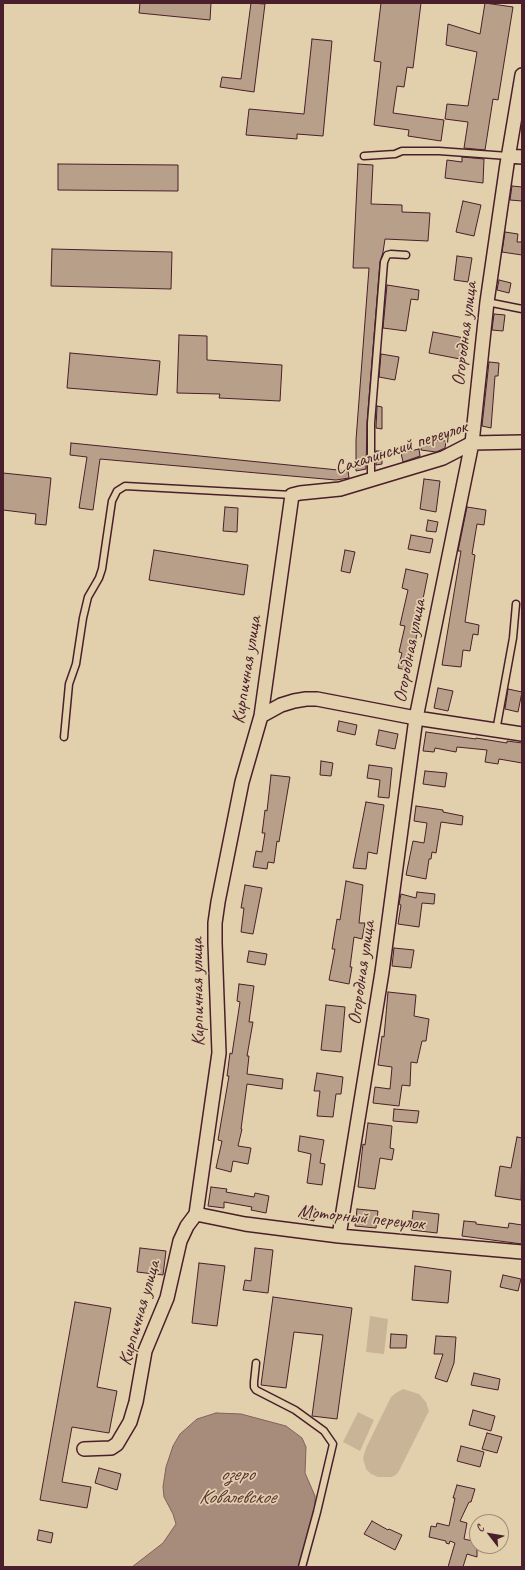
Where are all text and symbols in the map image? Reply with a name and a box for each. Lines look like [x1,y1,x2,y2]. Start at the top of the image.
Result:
street label: Огородная улица [447,281,483,387]
street label: Сахалинский переулок [332,416,470,480]
street label: Огородная улица [389,597,431,705]
street label: Кирпичная улица [227,615,267,725]
street label: Огородная улица [343,920,381,1026]
street label: Кирпичная улица [186,938,210,1046]
street label: Моторный переулок [297,1200,425,1236]
street label: Кирпичная улица [114,1258,166,1368]
water label: озеро Ковалевское [199,1463,275,1510]
north arrow [469,1514,509,1554]
text: С [472,1522,487,1534]

